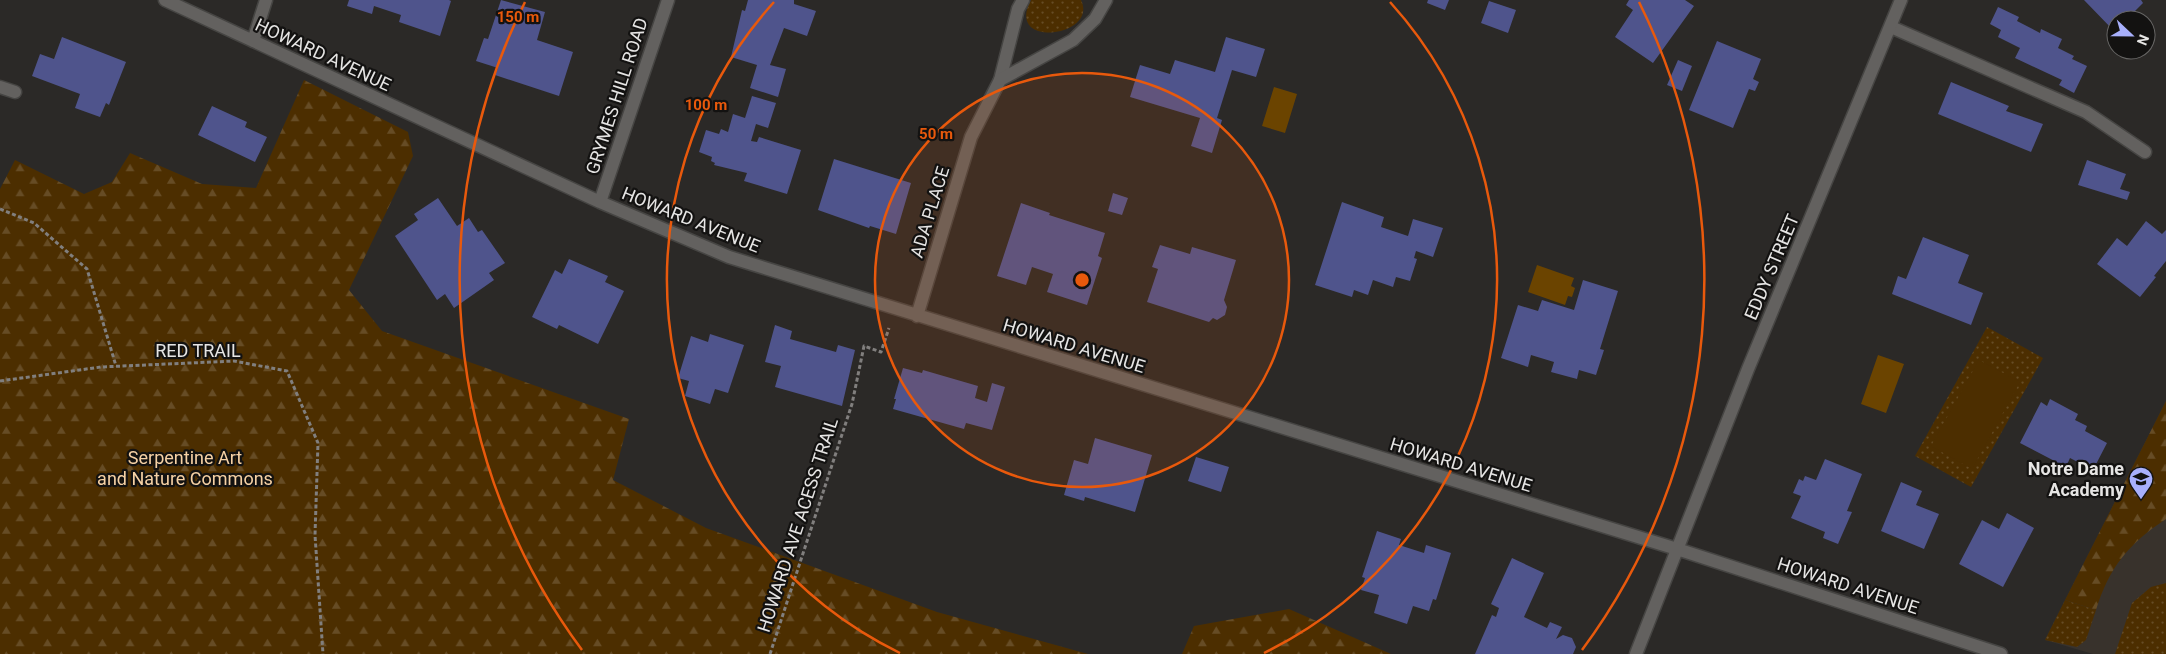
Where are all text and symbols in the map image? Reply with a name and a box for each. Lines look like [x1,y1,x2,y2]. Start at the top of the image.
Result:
text: 150 m [497,8,539,26]
north arrow [2106,10,2156,60]
street label: HOWARD AVENUE [252,14,394,95]
street label: GRYMES HILL ROAD [581,15,652,177]
text: N [2134,32,2152,47]
text: 100 m [685,96,727,114]
text: 50 m [919,125,953,143]
street label: ADA PLACE [906,164,953,260]
street label: HOWARD AVENUE [619,182,763,257]
street label: EDDY STREET [1740,211,1803,323]
centre of rings [1073,271,1091,289]
street label: HOWARD AVENUE [1001,314,1148,377]
street label: RED TRAIL [155,340,241,361]
street label: HOWARD AVE ACESS TRAIL [753,415,842,635]
street label: HOWARD AVENUE [1388,433,1535,496]
park label: Serpentine Art and Nature Commons [97,447,273,489]
place label: Notre Dame Academy [2028,458,2125,500]
school or university icon: Notre Dame Academy [2128,466,2154,500]
street label: HOWARD AVENUE [1775,553,1921,618]

